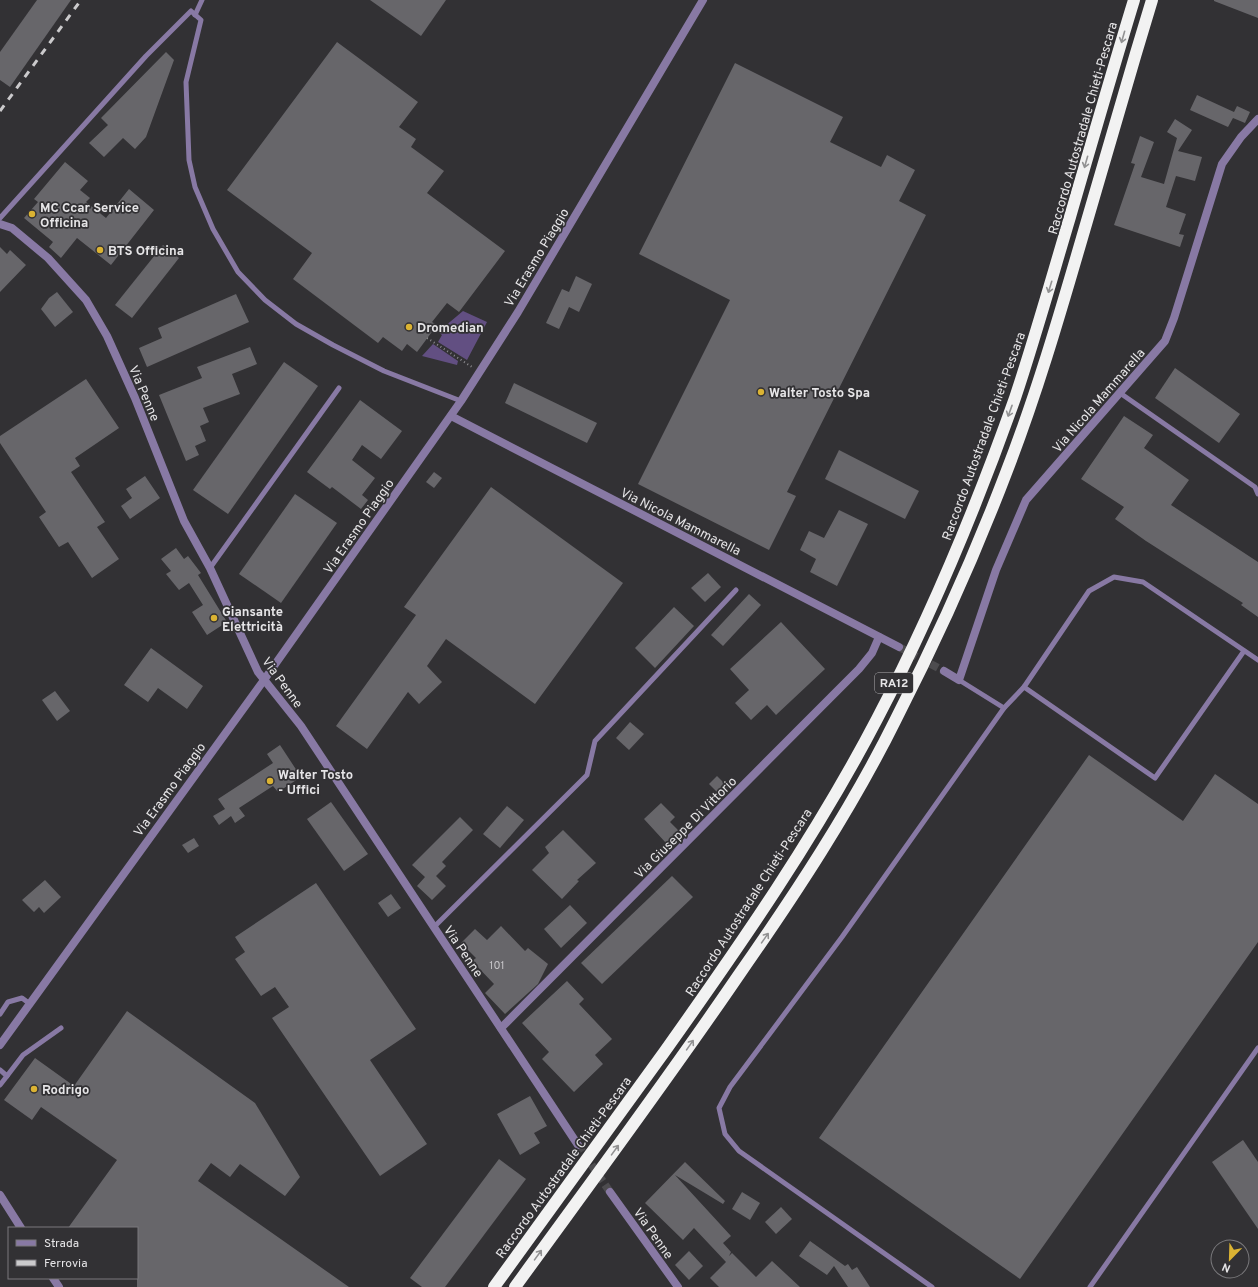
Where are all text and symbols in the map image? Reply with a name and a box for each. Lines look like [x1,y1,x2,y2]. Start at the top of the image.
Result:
street label: Raccordo Autostradale Chieti-Pescara [1046,20,1122,237]
one-way arrow [1119,31,1126,44]
one-way arrow [1082,155,1089,168]
place label: MC Ccar Service Officina [40,201,139,232]
street label: Via Erasmo Piaggio [502,206,573,310]
marker: MC Ccar Service Officina [27,209,37,219]
place label: BTS Officina [108,244,184,260]
marker: BTS Officina [95,245,105,255]
one-way arrow [1046,280,1053,293]
place label: Dromedian [417,321,484,337]
marker: Dromedian [404,322,414,332]
street label: Raccordo Autostradale Chieti-Pescara [940,330,1030,543]
street label: Via Nicola Mammarella [1050,346,1149,457]
street label: Via Penne [124,363,162,424]
place label: Walter Tosto Spa [769,386,870,402]
marker: Walter Tosto Spa [756,387,766,397]
one-way arrow [1006,404,1014,416]
street label: Via Erasmo Piaggio [321,477,398,578]
street label: Via Nicola Mammarella [617,485,743,560]
place label: Giansante Elettricità [222,605,283,636]
marker: Giansante Elettricità [209,613,219,623]
street label: Via Penne [258,655,305,712]
road number: RA12 [875,673,913,693]
street label: Via Erasmo Piaggio [131,740,210,840]
place label: Walter Tosto - Uffici [278,768,353,799]
street label: Via Giuseppe Di Vittorio [632,774,741,883]
marker: Walter Tosto - Uffici [265,776,275,786]
street label: Raccordo Autostradale Chieti-Pescara [683,806,816,1000]
street label: Via Penne [439,923,485,981]
one-way arrow [761,933,769,944]
house number: 101 [489,959,505,973]
one-way arrow [686,1039,694,1050]
street label: Raccordo Autostradale Chieti-Pescara [493,1074,636,1262]
place label: Rodrigo [42,1083,89,1099]
marker: Rodrigo [29,1084,39,1094]
one-way arrow [611,1145,619,1156]
street label: Via Penne [629,1205,676,1263]
legend [8,1227,138,1279]
text: Strada [44,1236,79,1252]
north arrow [1210,1239,1250,1279]
one-way arrow [534,1250,542,1261]
text: Ferrovia [44,1256,87,1272]
text: N [1220,1259,1233,1275]

